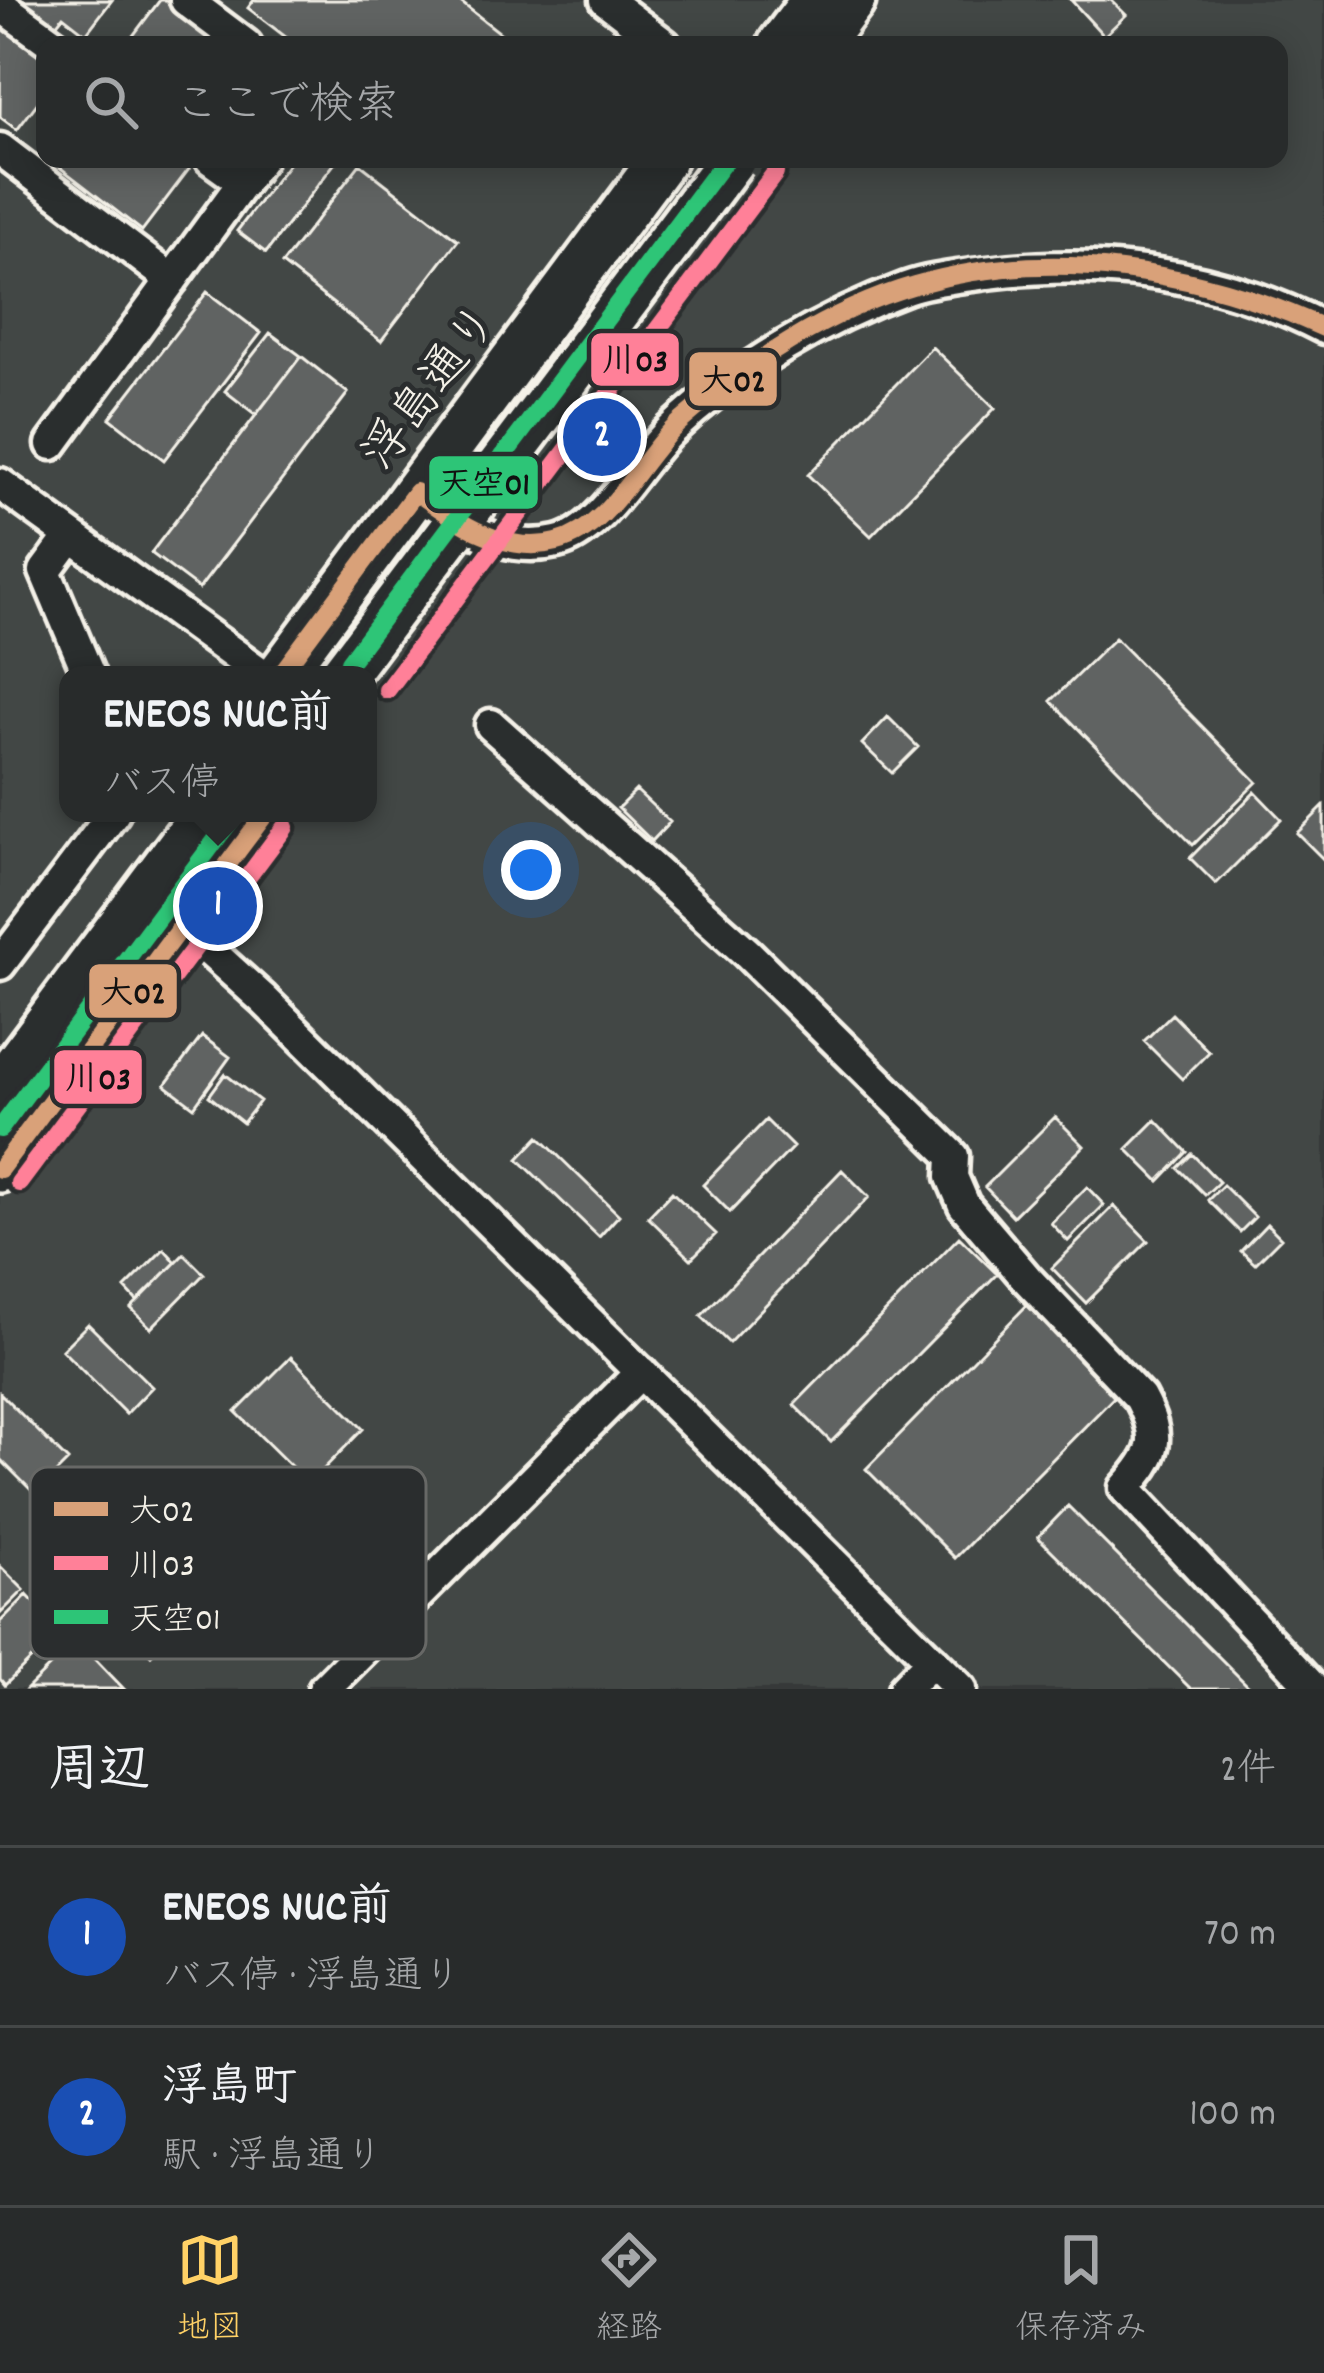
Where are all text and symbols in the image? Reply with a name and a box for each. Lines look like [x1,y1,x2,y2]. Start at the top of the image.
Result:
search box [36,36,1288,168]
icon: search [78,69,144,135]
text: ここで検索 [174,76,399,140]
street label: 浮島通り [349,292,519,487]
line badge: 川03 [589,331,681,388]
text: 川03 [602,341,668,388]
line badge: 大02 [687,350,779,408]
text: 大02 [700,361,766,408]
pin: 2 [563,392,641,482]
line badge: 天空01 [427,454,540,511]
text: 天空01 [438,464,530,511]
popup [59,666,377,822]
text: ENEOS NUC前 [103,685,333,749]
text: バス停 [103,759,220,814]
your location [501,840,561,900]
pin: 1 [179,861,257,951]
line badge: 大02 [87,962,179,1020]
text: 大02 [100,973,166,1020]
line badge: 川03 [52,1048,144,1106]
text: 川03 [65,1059,131,1106]
legend [30,1467,426,1659]
text: 大02 [129,1491,194,1538]
text: 川03 [129,1545,195,1592]
text: 天空01 [129,1599,220,1646]
text: 周辺 [48,1738,150,1810]
text: 2件 [1220,1745,1276,1800]
text: ENEOS NUC前 [162,1878,392,1942]
text: 1 [83,1909,91,1964]
text: 70 m [1204,1909,1276,1964]
text: バス停 · 浮島通り [162,1952,462,2007]
text: 浮島町 [162,2058,297,2122]
text: 2 [78,2089,96,2144]
text: 100 m [1189,2089,1276,2144]
text: 駅 · 浮島通り [162,2132,384,2187]
tab: 地図 [177,2227,243,2354]
tab: 経路 [596,2227,662,2354]
tab: 保存済み [1015,2227,1147,2354]

